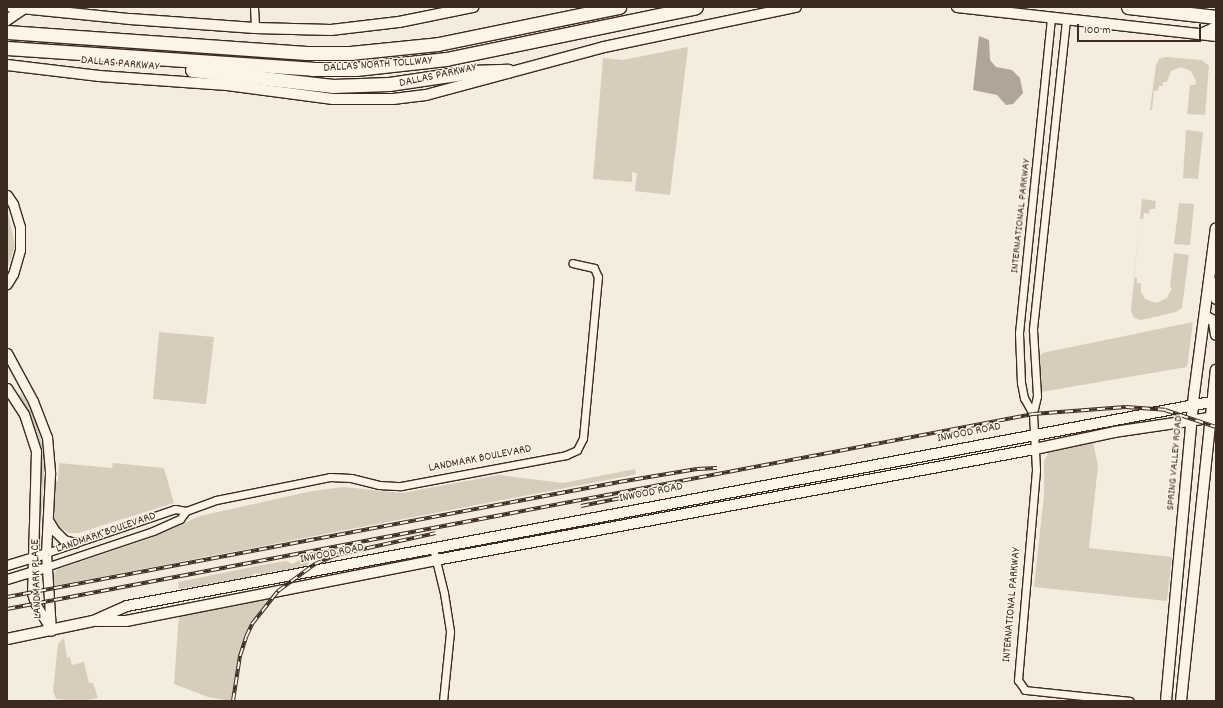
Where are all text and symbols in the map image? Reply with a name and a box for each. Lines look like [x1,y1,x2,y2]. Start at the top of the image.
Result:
scale bar [1079,16,1203,42]
text: 100 m [1084,22,1111,39]
street label: DALLAS PARKWAY [80,53,160,75]
street label: DALLAS NORTH TOLLWAY [323,54,433,76]
street label: DALLAS PARKWAY [398,61,478,91]
street label: INTERNATIONAL PARKWAY [1008,158,1034,274]
street label: SPRING VALLEY ROAD [1164,415,1186,511]
street label: INWOOD ROAD [936,420,1002,446]
street label: LANDMARK BOULEVARD [427,442,533,476]
street label: INWOOD ROAD [618,480,684,506]
street label: LANDMARK BOULEVARD [54,509,158,557]
street label: LANDMARK PLACE [28,539,46,619]
street label: INWOOD ROAD [299,541,365,567]
street label: INTERNATIONAL PARKWAY [1000,547,1024,663]

